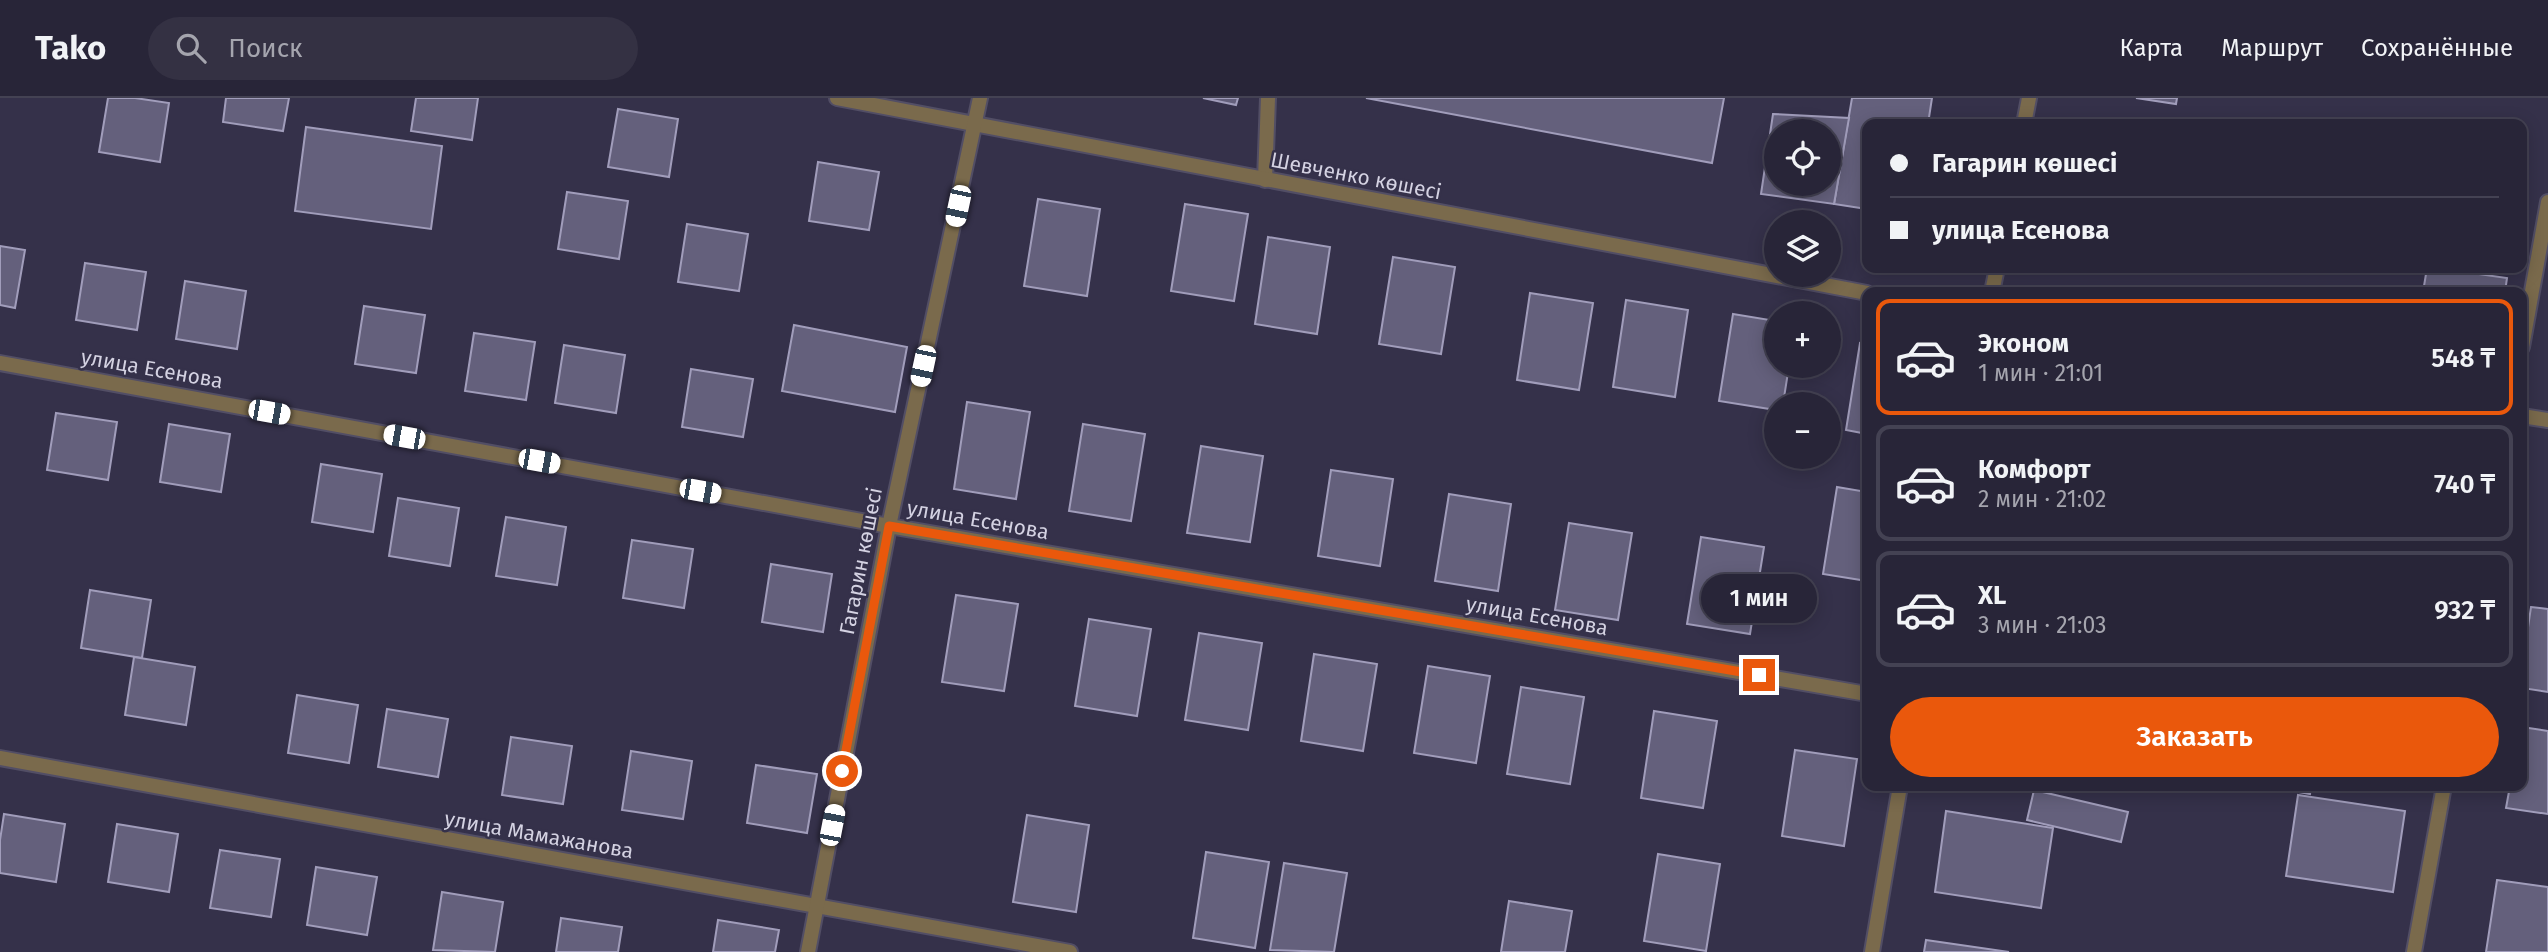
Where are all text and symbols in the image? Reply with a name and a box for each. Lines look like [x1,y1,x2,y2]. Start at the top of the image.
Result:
search box [148,17,638,80]
text: Tako [35,28,106,68]
icon: search [172,29,210,67]
text: Поиск [228,33,303,64]
text: Карта [2120,34,2183,62]
text: Маршрут [2221,34,2323,62]
text: Сохранённые [2361,34,2513,62]
map controls [1764,119,1841,469]
button: locate [1764,119,1841,196]
street label: Шевченко көшесі [1268,147,1444,205]
text: Гагарин көшесі [1932,148,2117,179]
car [944,183,973,229]
button: layers [1764,210,1841,287]
text: улица Есенова [1932,215,2109,246]
button: + [1764,301,1841,378]
icon: car [1894,326,1957,389]
text: Эконом [1978,328,2069,359]
car [909,343,938,389]
text: 548 ₸ [2431,343,2495,374]
street label: улица Есенова [79,344,225,394]
text: 1 мин · 21:01 [1978,359,2103,387]
button: − [1764,392,1841,469]
car [247,398,292,426]
car [382,423,427,451]
car [517,447,562,475]
icon: car [1894,452,1957,515]
text: Комфорт [1978,454,2091,485]
text: 740 ₸ [2434,469,2495,500]
car [678,477,723,505]
street label: Гагарин көшесі [834,485,888,637]
text: 2 мин · 21:02 [1978,485,2106,513]
street label: улица Есенова [905,495,1051,545]
callout: 1 мин [1701,574,1817,622]
icon: car [1894,578,1957,641]
text: XL [1978,580,2006,611]
text: 1 мин [1730,584,1788,612]
street label: улица Есенова [1464,591,1610,641]
text: 932 ₸ [2434,595,2495,626]
text: 3 мин · 21:03 [1978,611,2107,639]
route end [1743,659,1775,691]
button: Заказать [1890,697,2499,777]
route start [826,755,858,787]
car [818,802,847,848]
street label: улица Мамажанова [443,806,635,864]

